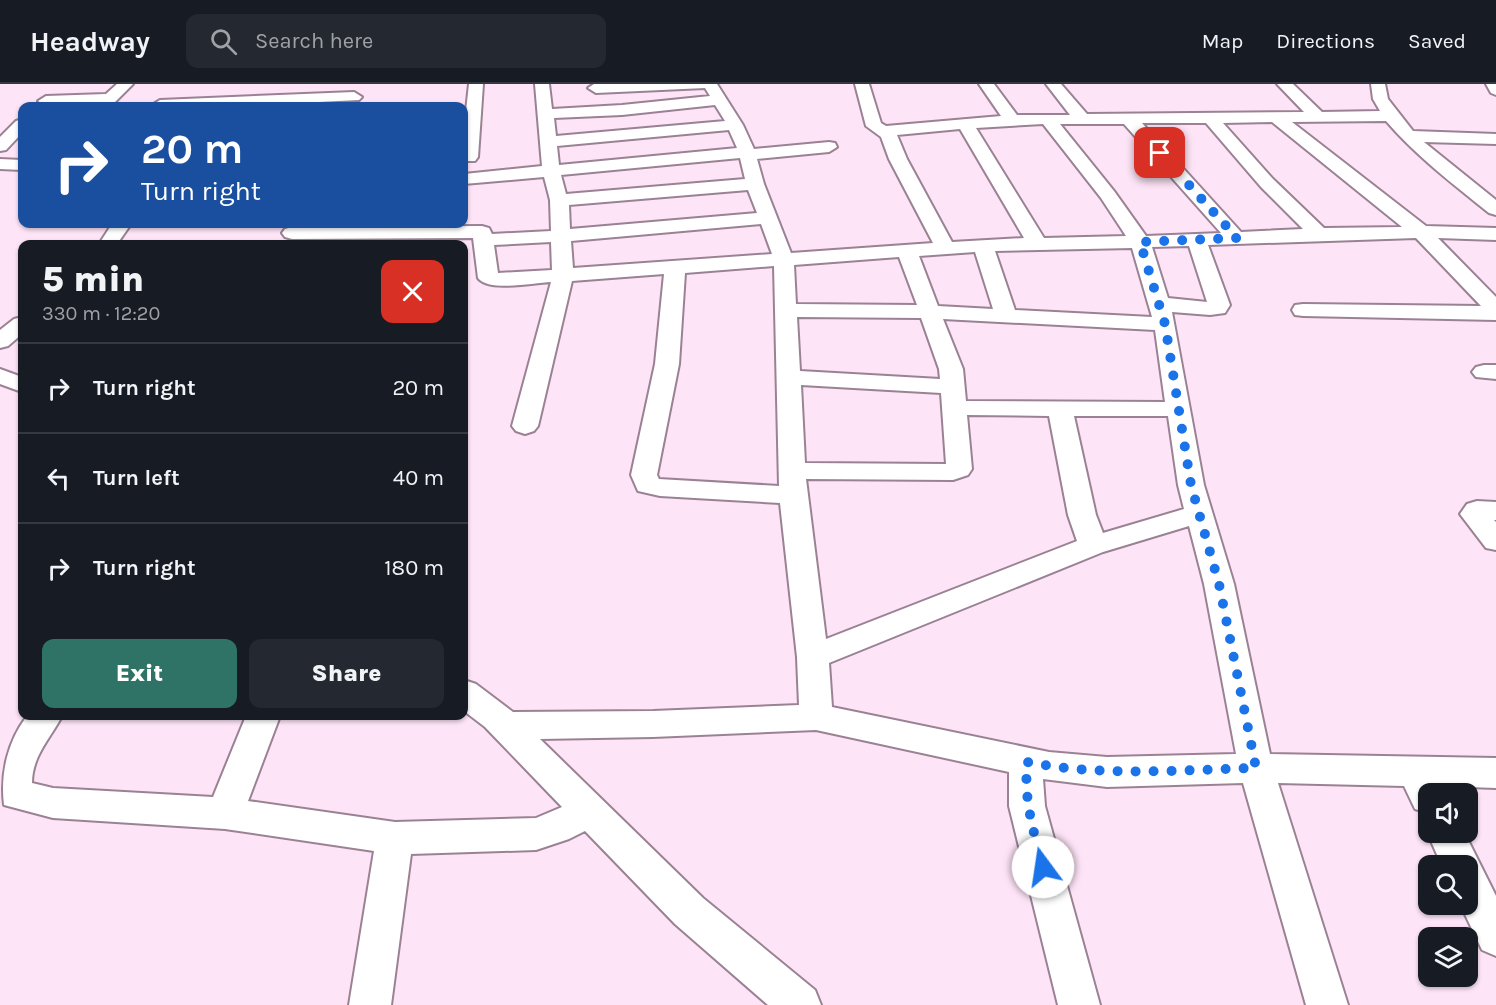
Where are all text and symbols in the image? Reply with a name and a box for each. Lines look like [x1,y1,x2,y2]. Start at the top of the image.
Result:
search box [186,14,606,68]
text: Headway [30,25,150,58]
icon: search [207,25,240,58]
text: Search here [255,28,373,54]
text: Map [1202,29,1243,53]
text: Directions [1276,29,1375,53]
text: Saved [1408,29,1466,53]
text: 20 m [141,124,243,174]
icon: right [42,126,120,204]
pin [1134,127,1185,178]
icon: arrive [1143,136,1176,169]
text: Turn right [141,175,261,207]
text: 5 min [42,258,144,300]
button: close [381,260,444,323]
text: 330 m · 12:20 [42,302,160,325]
icon: right [42,372,75,405]
text: Turn right [93,375,196,401]
text: 20 m [392,375,444,401]
icon: left [42,462,75,495]
text: Turn left [93,465,180,491]
text: 40 m [393,465,444,491]
icon: right [42,552,75,585]
text: Turn right [93,555,196,581]
text: 180 m [384,555,444,581]
button: Exit [42,639,237,708]
button: Share [249,639,444,708]
map controls [1418,783,1478,987]
button: sound [1418,783,1478,843]
position arrow [1011,835,1075,899]
button: search [1418,855,1478,915]
button: layers [1418,927,1478,987]

